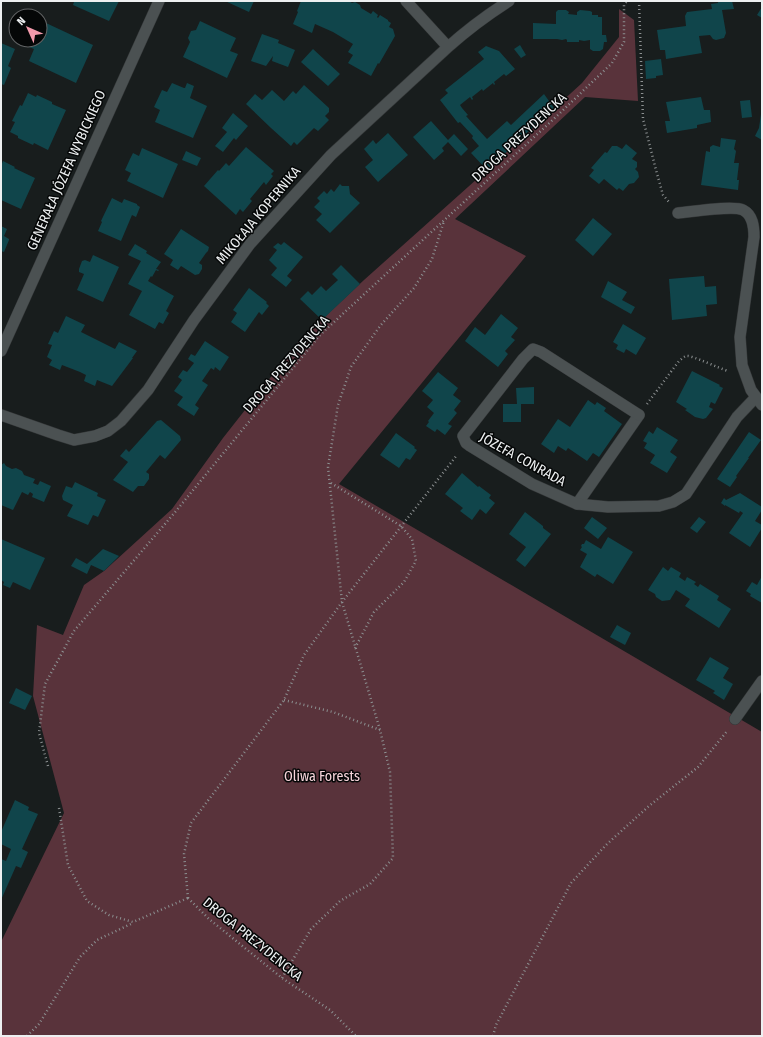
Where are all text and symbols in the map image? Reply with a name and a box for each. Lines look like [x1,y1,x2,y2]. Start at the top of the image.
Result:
north arrow [8,8,48,48]
text: N [14,14,28,28]
street label: GENERAŁA JÓZEFA WYBICKIEGO [22,87,110,253]
street label: DROGA PREZYDENCKA [468,89,571,186]
street label: MIKOŁAJA KOPERNIKA [213,162,305,268]
street label: DROGA PREZYDENCKA [240,312,334,416]
street label: JÓZEFA CONRADA [477,428,570,490]
park label: Oliwa Forests [284,768,360,785]
street label: DROGA PREZYDENCKA [199,894,306,985]

